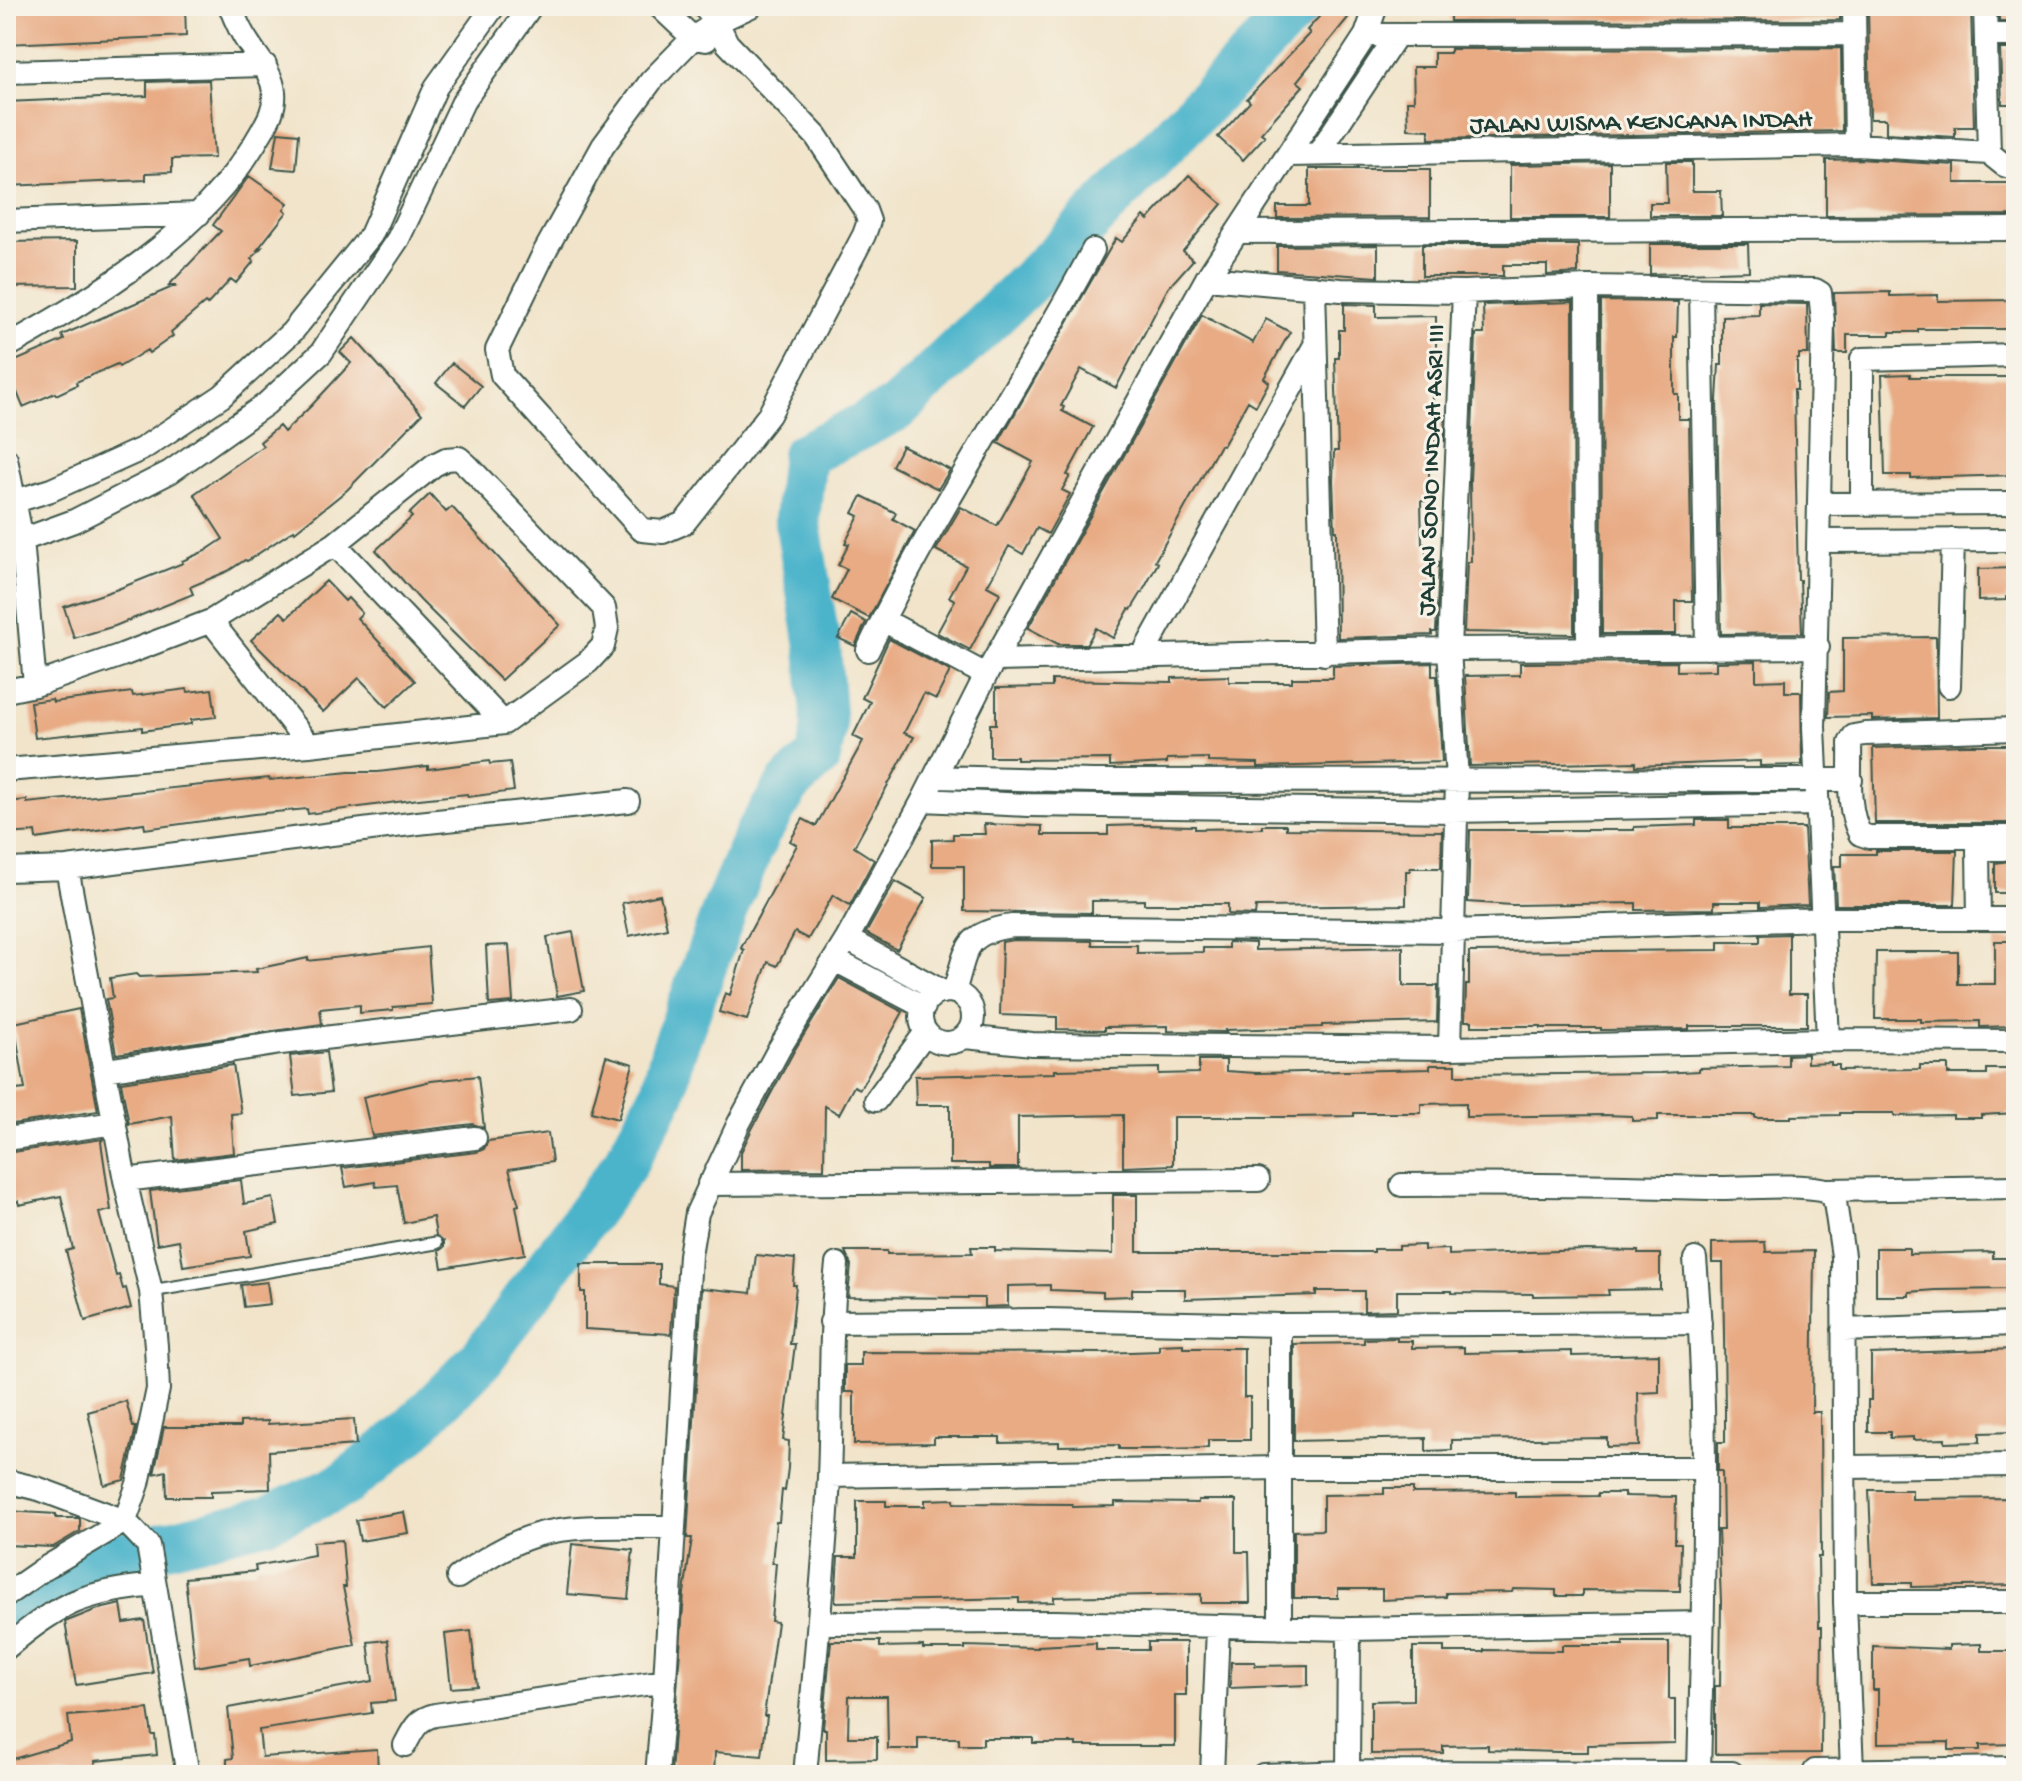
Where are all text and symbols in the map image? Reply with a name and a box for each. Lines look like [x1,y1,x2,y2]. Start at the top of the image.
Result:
street label: JALAN WISMA KENCANA INDAH [1469,106,1813,143]
street label: JALAN SONO INDAH ASRI III [1413,324,1454,617]

